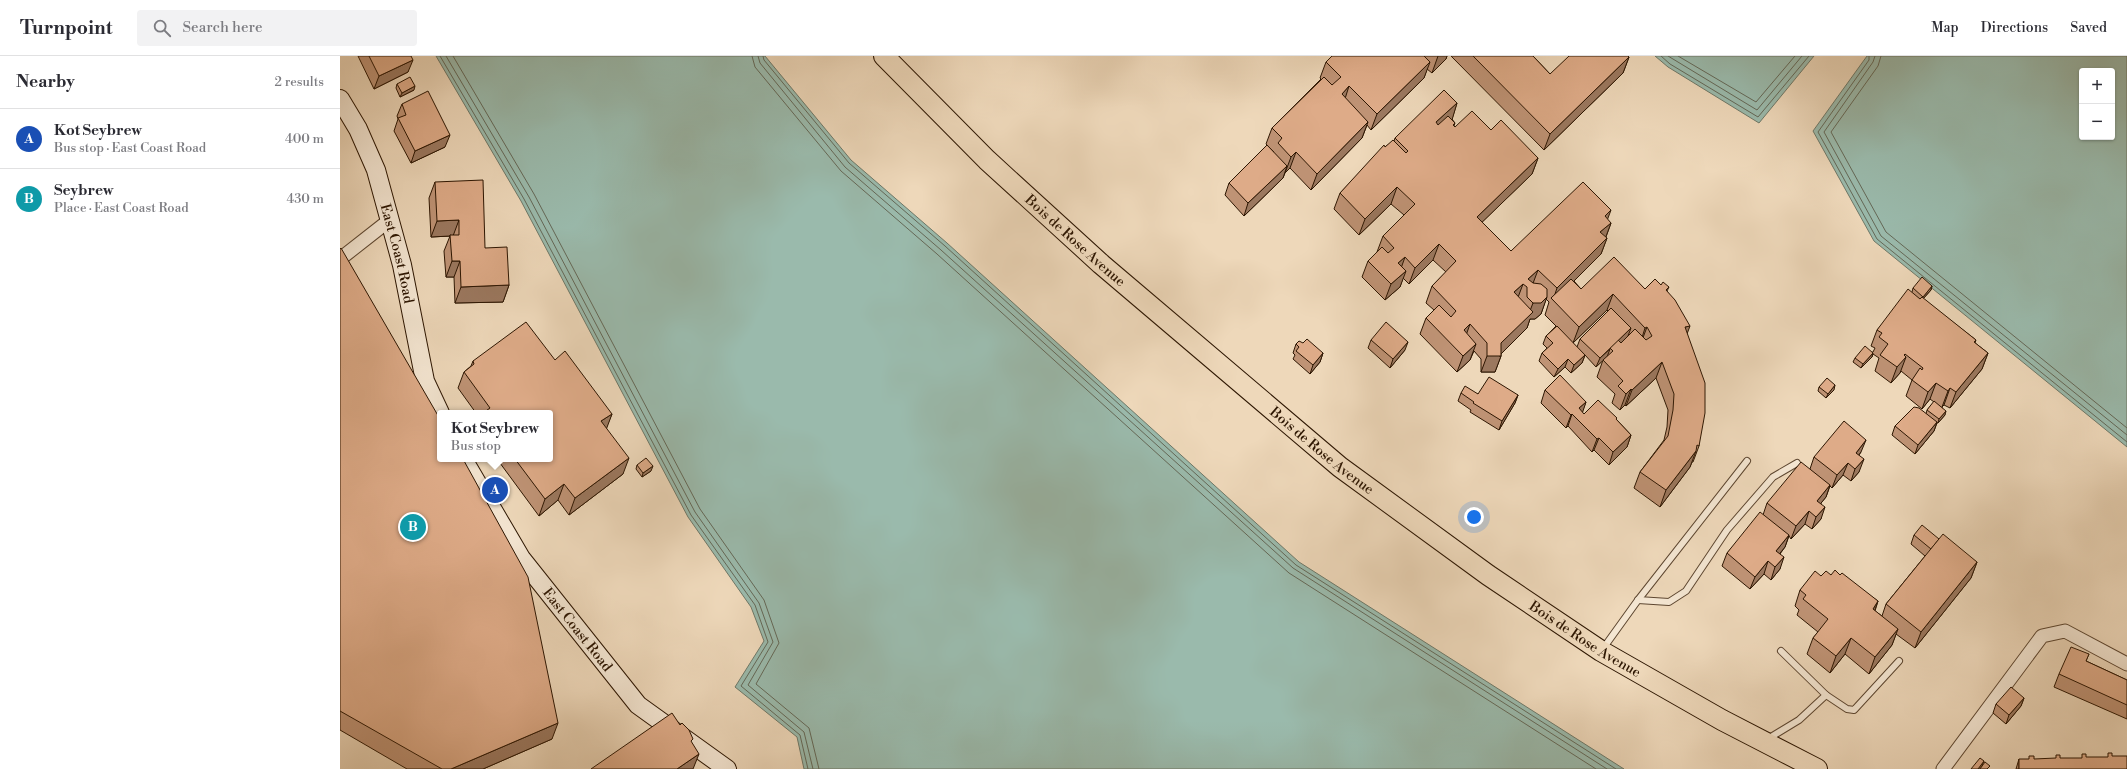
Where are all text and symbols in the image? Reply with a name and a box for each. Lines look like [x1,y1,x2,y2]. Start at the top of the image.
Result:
search box [137,10,417,46]
text: Turnpoint [20,16,113,40]
icon: search [151,17,173,39]
text: Search here [183,18,263,37]
text: Map [1931,19,1959,37]
text: Directions [1981,19,2048,37]
text: Saved [2070,19,2107,37]
map controls [2079,68,2115,140]
button: + [2079,68,2115,104]
text: Nearby [16,71,75,93]
text: 2 results [275,74,324,90]
button: − [2079,104,2115,140]
text: Kot Seybrew [54,121,142,140]
text: A [24,131,34,147]
text: 400 m [285,131,324,147]
text: Bus stop · East Coast Road [54,140,206,156]
text: Seybrew [54,181,113,200]
text: B [24,191,34,207]
text: 430 m [286,191,324,207]
street label: Bois de Rose Avenue [1020,191,1129,291]
text: Place · East Coast Road [54,200,189,216]
street label: East Coast Road [376,202,417,305]
street label: Bois de Rose Avenue [1265,403,1377,499]
popup [437,410,553,462]
text: Kot Seybrew [451,419,539,438]
text: Bus stop [451,438,501,454]
pin: A [482,475,508,505]
your location [1464,507,1484,527]
pin: B [400,512,426,542]
street label: East Coast Road [538,584,616,676]
street label: Bois de Rose Avenue [1525,597,1644,682]

